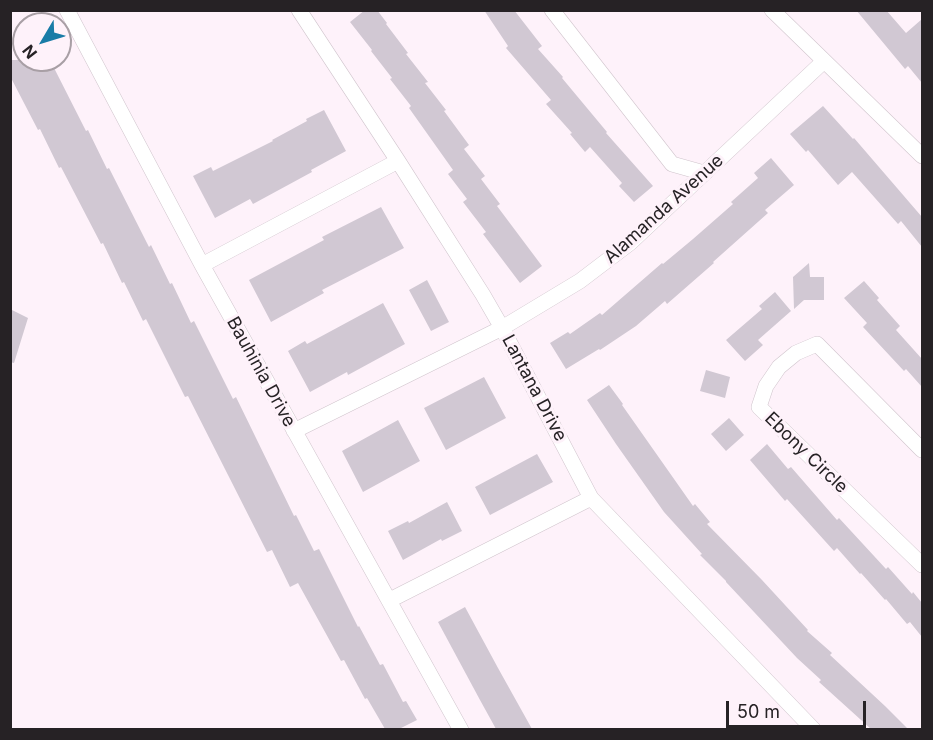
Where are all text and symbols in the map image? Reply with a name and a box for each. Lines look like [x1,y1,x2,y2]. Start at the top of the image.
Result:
north arrow [12,12,72,72]
text: N [18,41,41,63]
street label: Alamanda Avenue [600,150,728,268]
street label: Bauhinia Drive [222,313,300,431]
street label: Lantana Drive [497,331,571,445]
street label: Ebony Circle [760,408,852,498]
scale bar [729,689,868,727]
text: 50 m [737,701,780,722]

